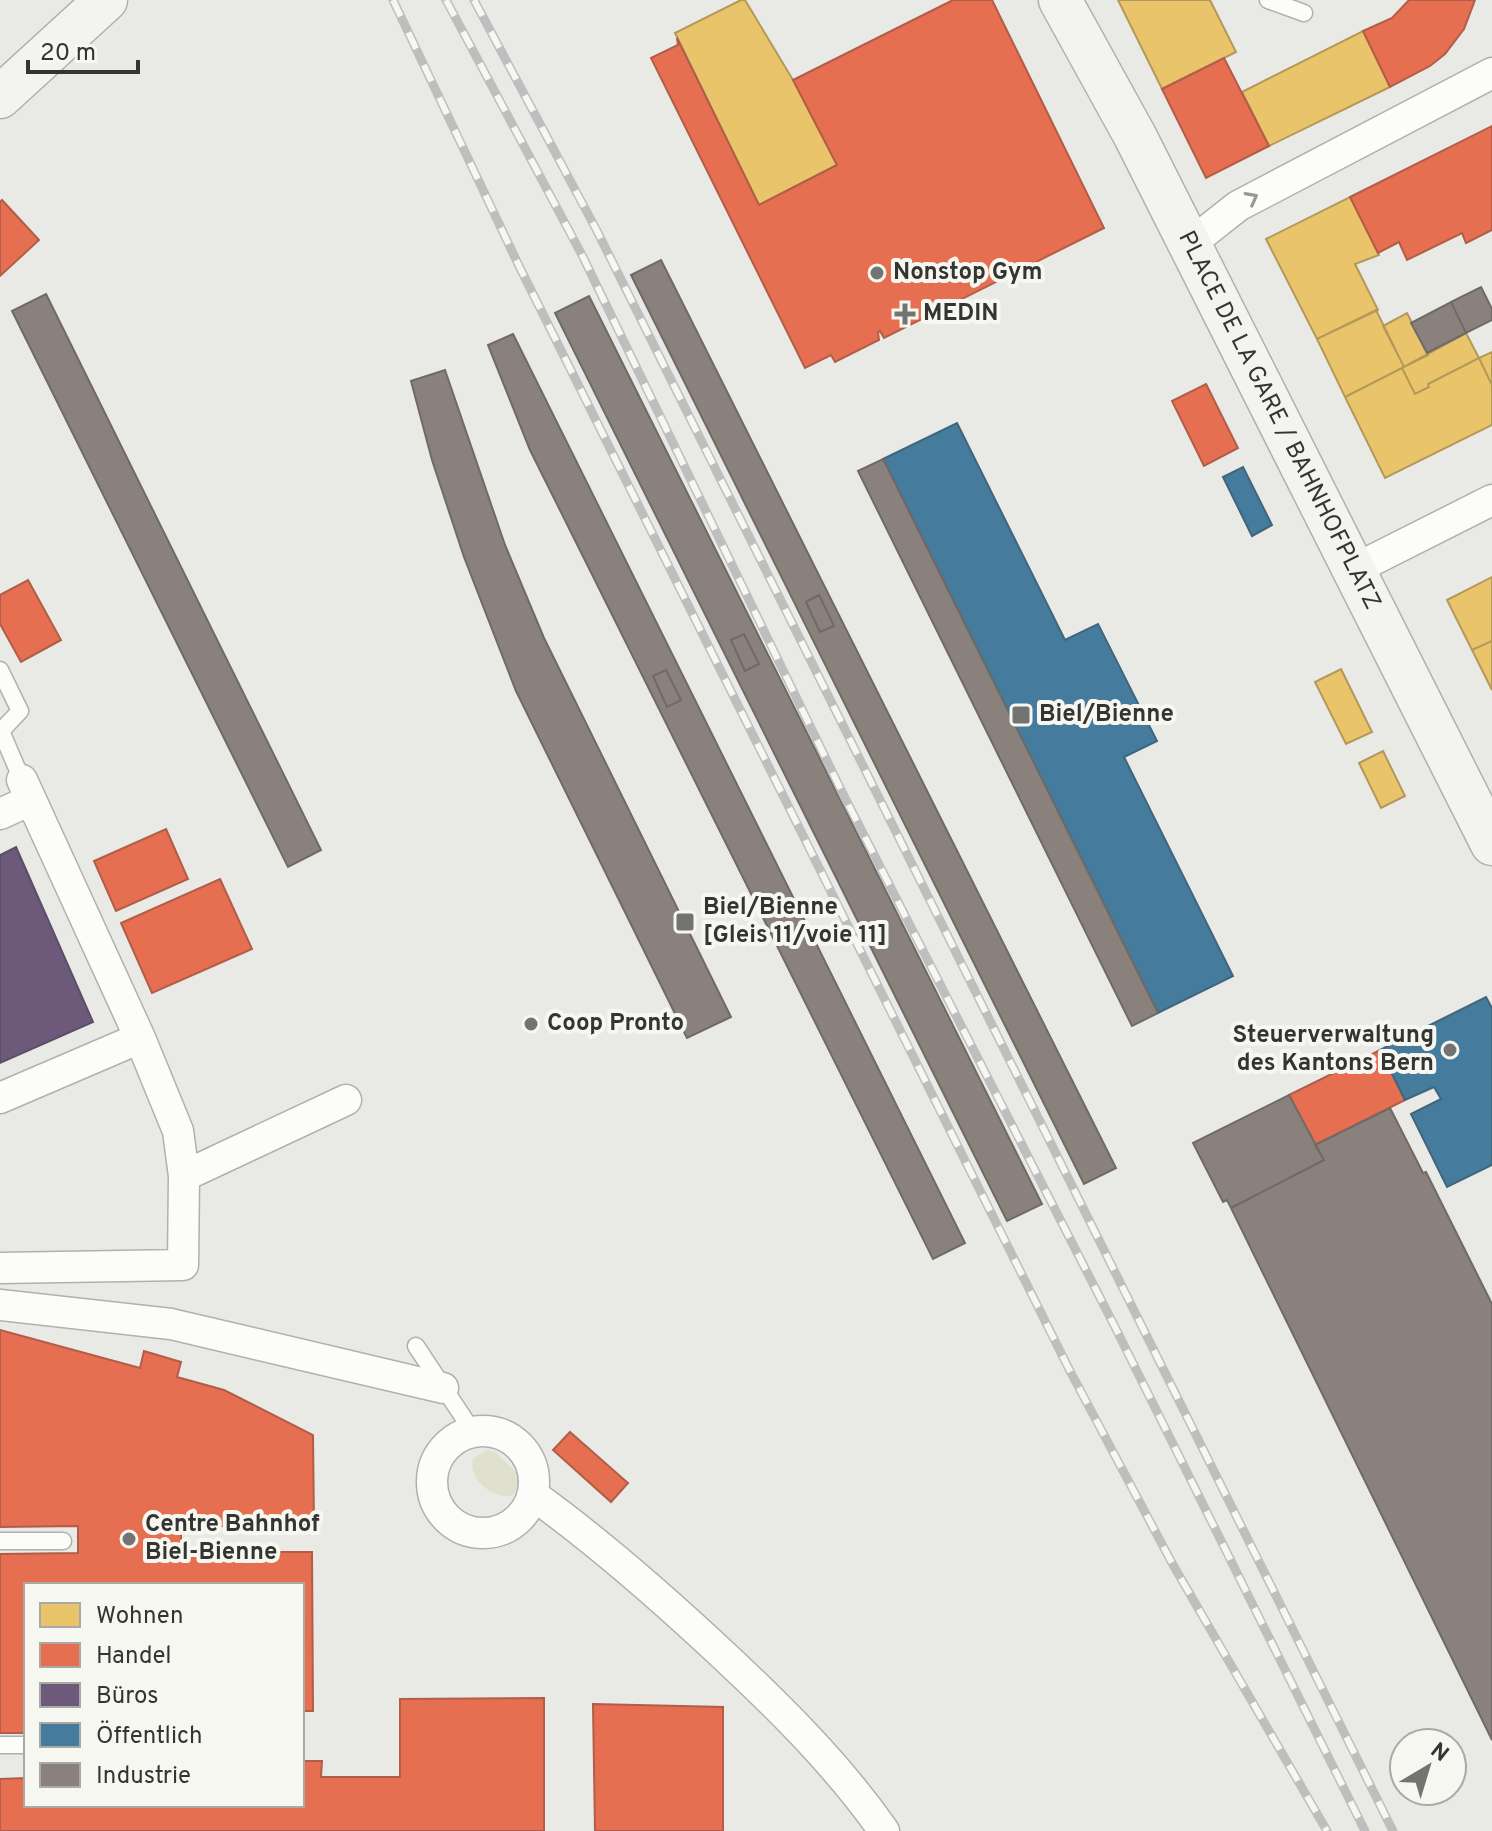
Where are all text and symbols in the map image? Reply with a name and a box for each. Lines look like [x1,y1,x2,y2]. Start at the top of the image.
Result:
scale bar [28,24,138,74]
text: 20 m [40,39,96,69]
one-way arrow [1244,193,1259,208]
street label: PLACE DE LA GARE / BAHNHOFPLATZ [1170,226,1386,615]
place label: Nonstop Gym [893,258,1043,288]
marker: Nonstop Gym [868,264,886,282]
place label: MEDIN [923,299,999,329]
marker: MEDIN [894,303,916,325]
place label: Biel/Bienne [1039,700,1174,730]
marker: Biel/Bienne [1010,704,1032,726]
place label: Biel/Bienne [Gleis 11/voie 11] [703,893,887,951]
marker: Biel/Bienne [Gleis 11/voie 11] [674,911,696,933]
place label: Coop Pronto [547,1009,684,1039]
marker: Coop Pronto [522,1015,540,1033]
place label: Steuerverwaltung des Kantons Bern [1232,1021,1434,1079]
marker: Steuerverwaltung des Kantons Bern [1441,1041,1459,1059]
place label: Centre Bahnhof Biel-Bienne [145,1510,320,1568]
marker: Centre Bahnhof Biel-Bienne [120,1530,138,1548]
legend [24,1583,304,1807]
text: Wohnen [96,1602,183,1632]
text: Handel [96,1642,172,1672]
text: Büros [96,1682,158,1712]
text: Öffentlich [96,1720,203,1752]
north arrow [1388,1727,1468,1807]
text: N [1424,1738,1453,1769]
text: Industrie [96,1762,191,1792]

